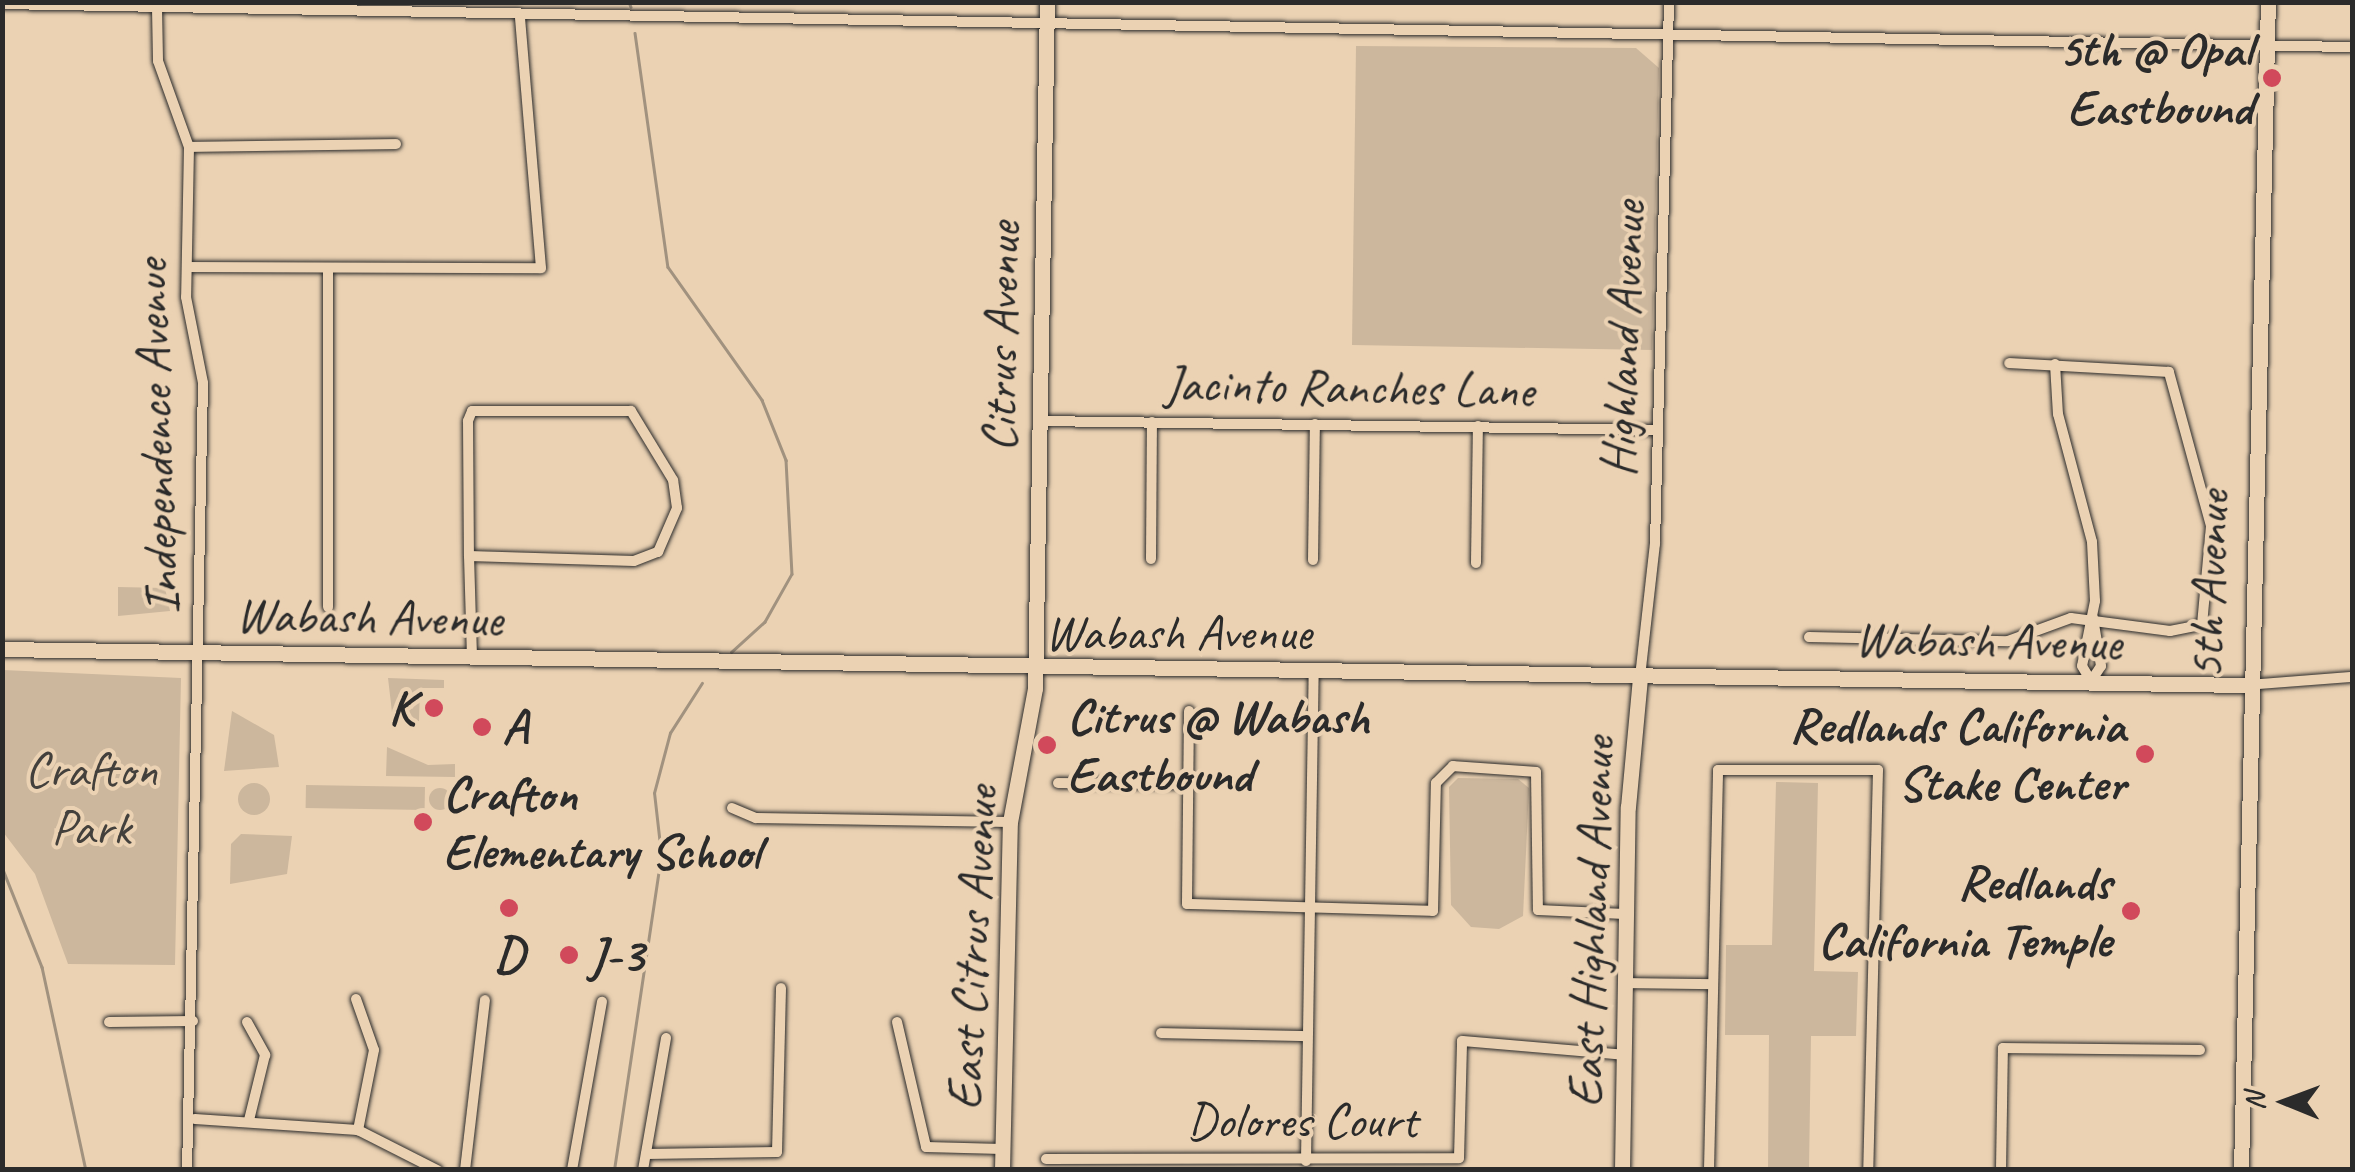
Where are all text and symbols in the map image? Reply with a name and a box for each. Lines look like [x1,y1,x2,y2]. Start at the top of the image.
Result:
place label: 5th @ Opal Eastbound [2058,19,2252,136]
marker: 5th @ Opal Eastbound [2261,67,2283,89]
street label: Highland Avenue [1588,200,1658,478]
street label: Citrus Avenue [969,221,1033,453]
street label: Independence Avenue [120,259,192,615]
street label: Jacinto Ranches Lane [1163,354,1535,420]
street label: 5th Avenue [2176,490,2242,680]
street label: Wabash Avenue [235,585,503,649]
street label: Wabash Avenue [1045,603,1311,663]
street label: Wabash Avenue [1854,609,2122,673]
place label: K [389,678,414,738]
place label: Citrus @ Wabash Eastbound [1067,686,1369,804]
place label: Redlands California Stake Center [1790,695,2125,812]
marker: K [423,697,445,719]
place label: A [502,697,528,757]
marker: A [471,716,493,738]
marker: Citrus @ Wabash Eastbound [1036,734,1058,756]
street label: East Highland Avenue [1555,736,1627,1108]
park label: Crafton Park [25,739,157,856]
marker: Redlands California Stake Center [2134,743,2156,765]
place label: Crafton Elementary School [443,763,760,880]
street label: East Citrus Avenue [934,785,1010,1111]
marker: Crafton Elementary School [412,811,434,833]
place label: Redlands California Temple [1822,852,2111,970]
marker: D [498,897,520,919]
marker: Redlands California Temple [2120,900,2142,922]
place label: D [494,924,524,984]
place label: J-3 [589,925,644,985]
marker: J-3 [558,944,580,966]
north arrow [2235,1052,2335,1152]
street label: Dolores Court [1187,1091,1417,1151]
text: N [2237,1092,2272,1110]

